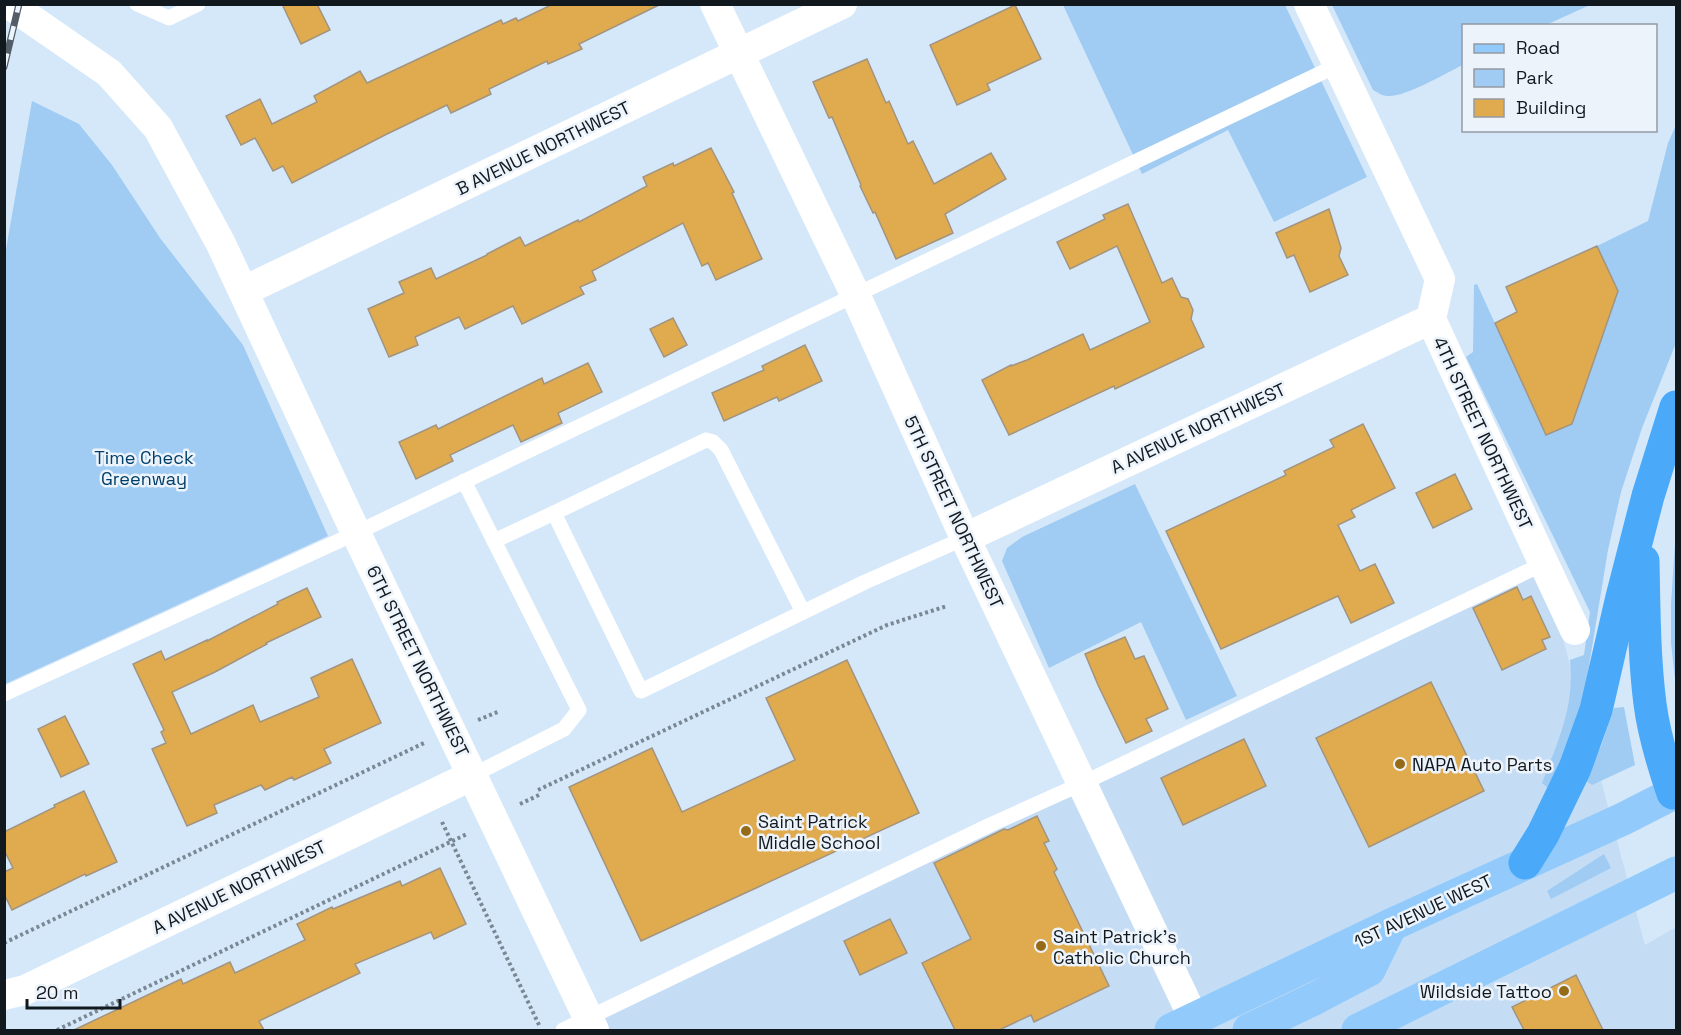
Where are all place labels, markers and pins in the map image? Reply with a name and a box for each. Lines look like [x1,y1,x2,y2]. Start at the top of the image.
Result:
place label: NAPA Auto Parts [1412,753,1552,776]
marker: NAPA Auto Parts [1393,757,1407,771]
place label: Saint Patrick Middle School [758,810,880,854]
marker: Saint Patrick Middle School [739,824,753,838]
place label: Saint Patrick's Catholic Church [1053,925,1191,969]
marker: Saint Patrick's Catholic Church [1034,939,1048,953]
place label: Wildside Tattoo [1420,980,1552,1003]
marker: Wildside Tattoo [1557,984,1571,998]

